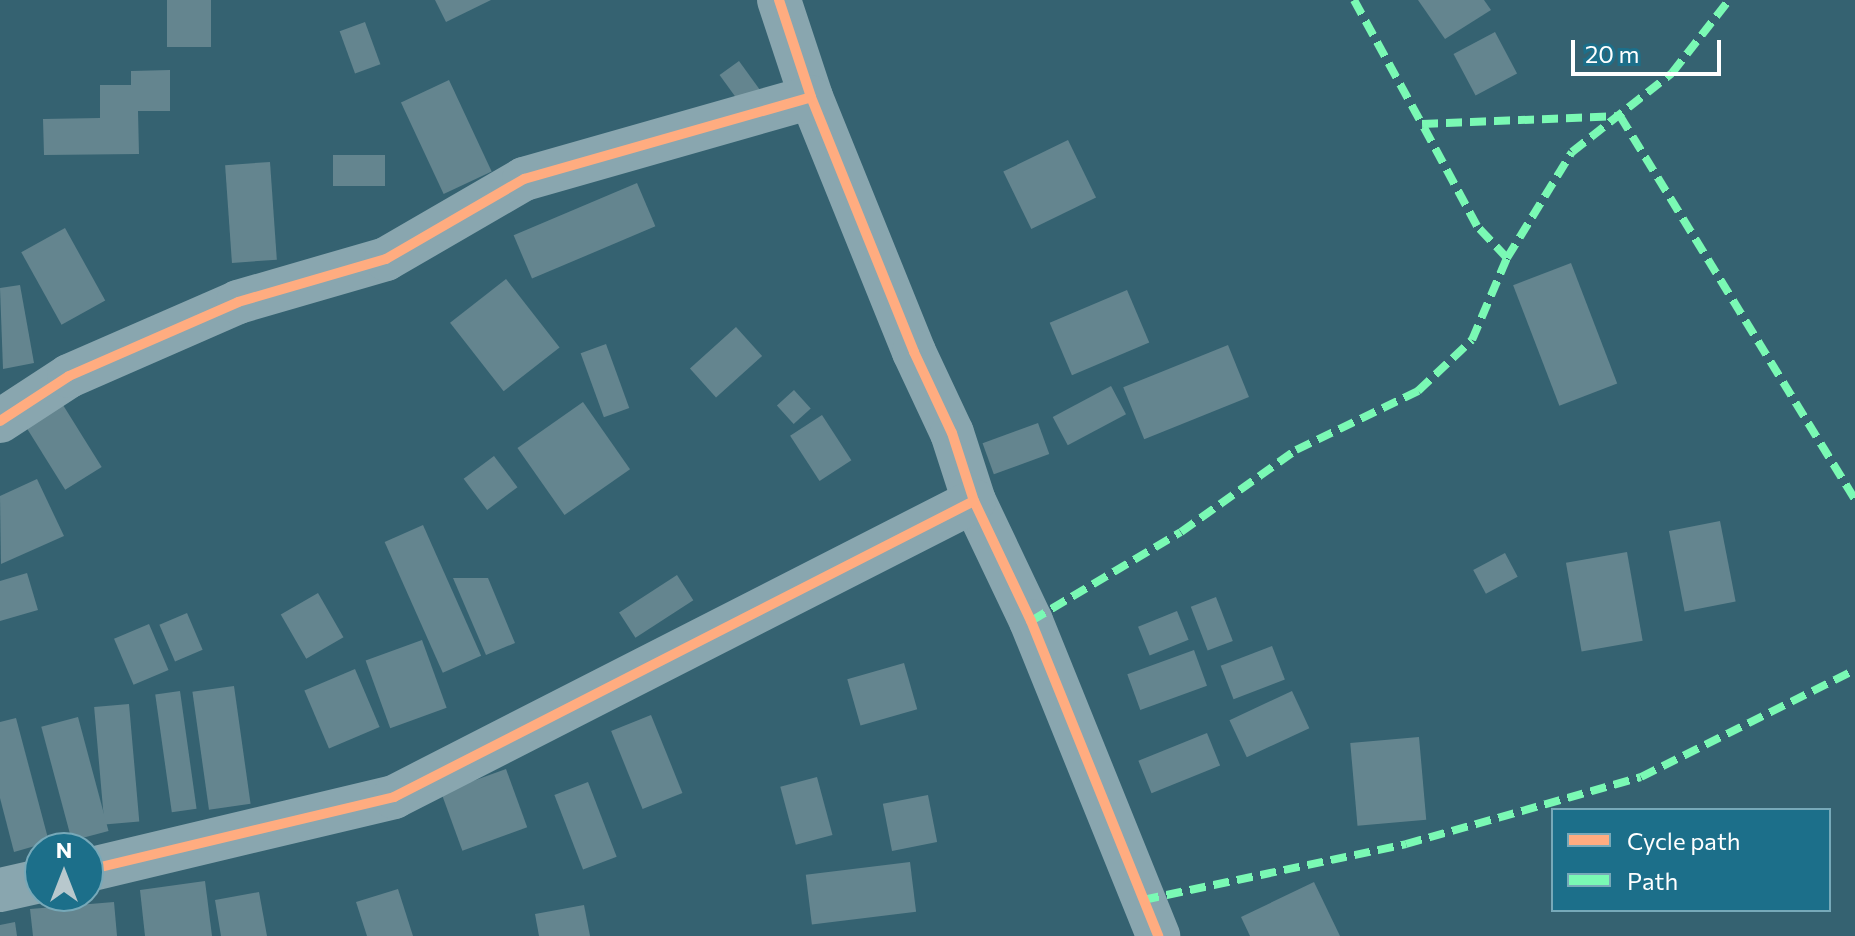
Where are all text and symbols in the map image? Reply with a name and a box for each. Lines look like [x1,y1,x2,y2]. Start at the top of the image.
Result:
scale bar [1575,24,1725,74]
text: 20 m [1585,39,1639,68]
legend [1551,808,1831,912]
text: Cycle path [1627,826,1741,855]
north arrow [24,832,104,912]
text: N [56,836,72,863]
text: Path [1627,866,1678,895]

